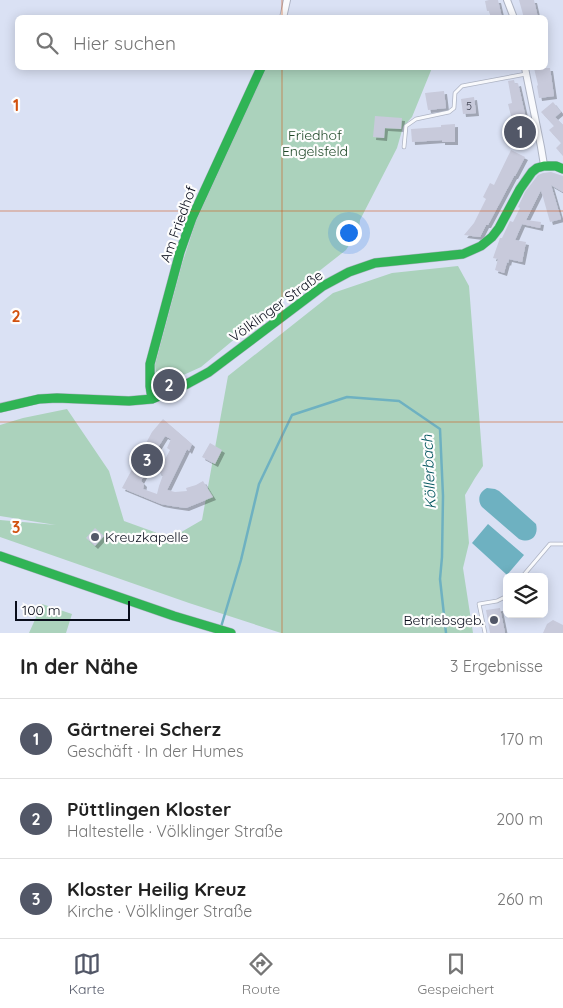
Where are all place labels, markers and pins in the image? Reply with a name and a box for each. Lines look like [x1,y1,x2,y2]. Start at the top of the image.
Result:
pin: 1 [504,113,536,151]
pin: 2 [153,366,185,404]
pin: 3 [131,441,163,479]
place label: Kreuzkapelle [105,528,189,546]
marker: Kreuzkapelle [89,531,101,543]
place label: Betriebsgeb. [404,611,484,629]
marker: Betriebsgeb. [488,614,500,626]

